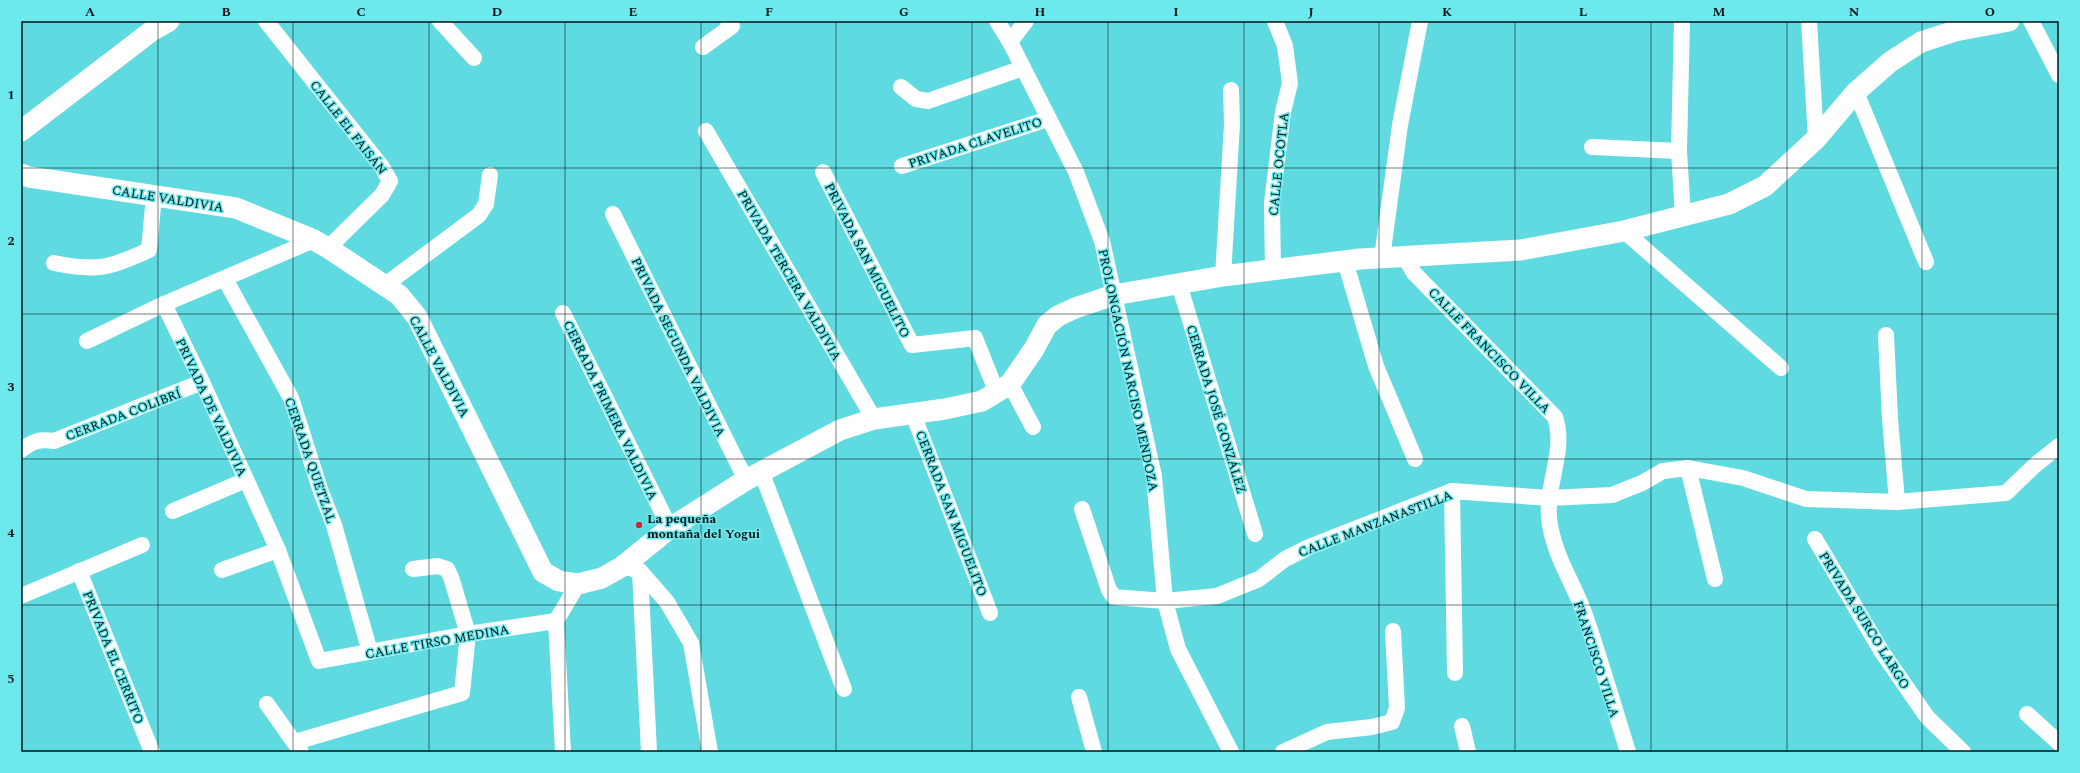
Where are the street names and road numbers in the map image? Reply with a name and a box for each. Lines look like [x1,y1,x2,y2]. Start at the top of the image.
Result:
street label: CALLE EL FAISÁN [305,76,392,179]
street label: CALLE OCOTLA [1264,111,1294,217]
street label: PRIVADA CLAVELITO [906,112,1045,174]
street label: PRIVADA SAN MIGUELITO [819,179,915,342]
street label: CALLE VALDIVIA [111,180,225,218]
street label: PRIVADA TERCERA VALDIVIA [732,186,846,365]
street label: PROLONGACIÓN NARCISO MENDOZA [1093,247,1164,494]
street label: PRIVADA SEGUNDA VALDIVIA [626,254,731,441]
street label: CALLE FRANCISCO VILLA [1424,283,1555,418]
street label: CALLE VALDIVIA [404,312,475,421]
street label: CERRADA PRIMERA VALDIVIA [558,317,663,504]
street label: CERRADA JOSÉ GONZÁLEZ [1181,322,1251,496]
street label: PRIVADA DE VALDIVIA [170,335,252,480]
street label: CERRADA COLIBRÍ [62,384,184,446]
street label: CERRADA QUETZAL [279,395,341,526]
street label: CERRADA SAN MIGUELITO [910,427,992,599]
street label: CALLE MANZANASTILLA [1295,485,1456,563]
street label: PRIVADA SURCO LARGO [1814,548,1915,693]
street label: PRIVADA EL CERRITO [77,588,149,727]
street label: FRANCISCO VILLA [1568,598,1624,721]
street label: CALLE TIRSO MEDINA [364,619,511,664]

